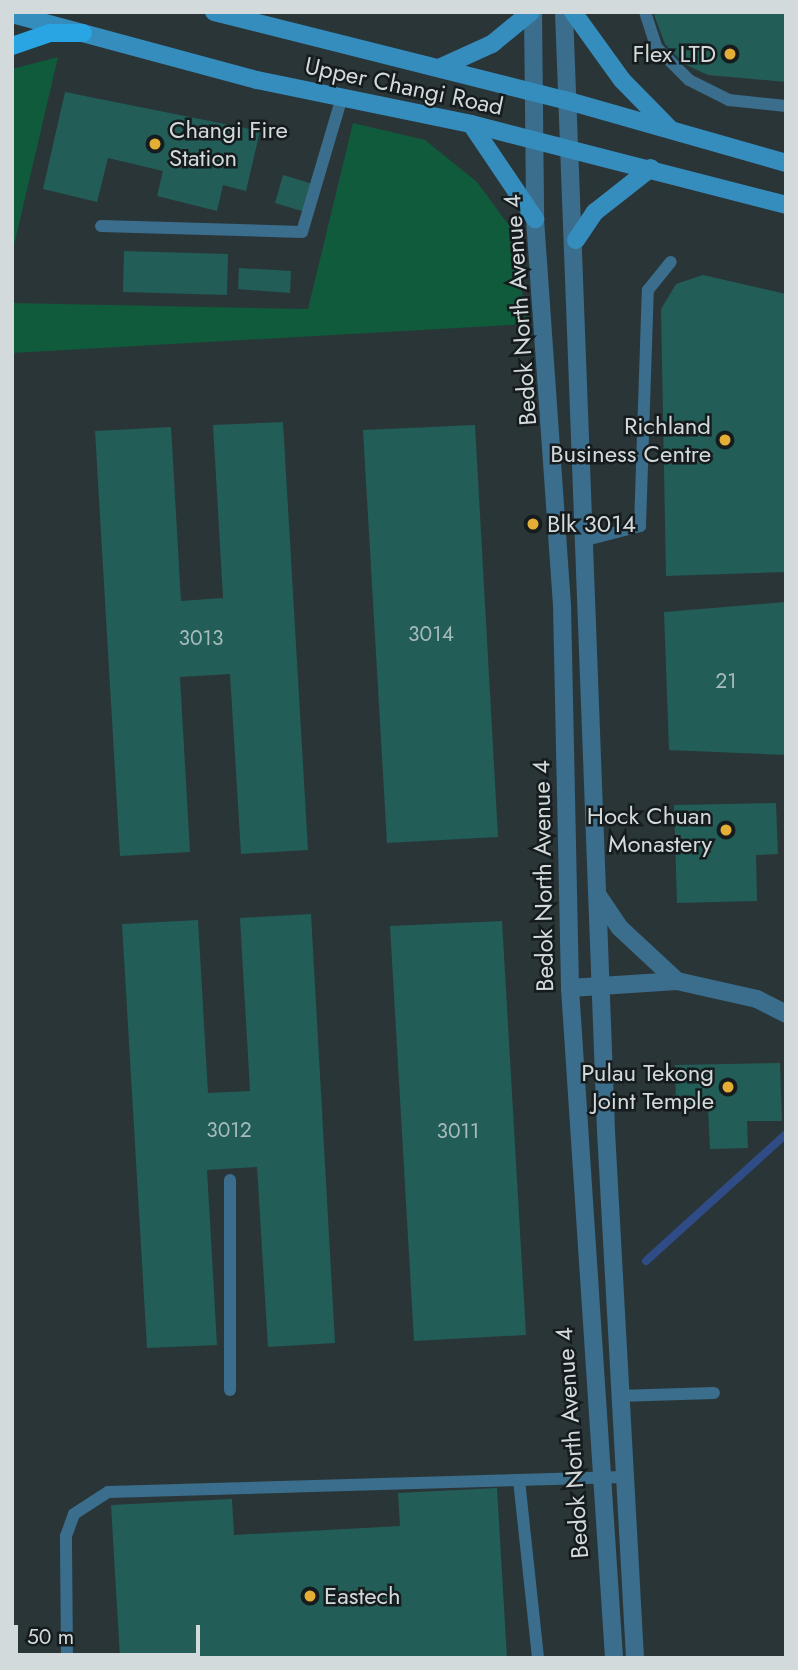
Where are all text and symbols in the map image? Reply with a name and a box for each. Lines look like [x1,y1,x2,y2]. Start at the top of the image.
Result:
place label: Flex LTD [633,40,716,68]
marker: Flex LTD [722,46,738,62]
street label: Upper Changi Road [302,51,506,121]
place label: Changi Fire Station [169,116,288,172]
marker: Changi Fire Station [147,136,163,152]
street label: Bedok North Avenue 4 [498,193,542,427]
place label: Richland Business Centre [550,412,711,468]
marker: Richland Business Centre [717,432,733,448]
place label: Blk 3014 [547,510,636,538]
marker: Blk 3014 [525,516,541,532]
house number: 3014 [408,621,454,647]
house number: 3013 [179,625,223,651]
house number: 21 [715,668,737,694]
street label: Bedok North Avenue 4 [527,760,559,992]
place label: Hock Chuan Monastery [587,802,712,858]
marker: Hock Chuan Monastery [718,822,734,838]
place label: Pulau Tekong Joint Temple [581,1059,714,1115]
marker: Pulau Tekong Joint Temple [720,1079,736,1095]
house number: 3012 [206,1117,252,1143]
house number: 3011 [437,1118,479,1144]
street label: Bedok North Avenue 4 [550,1326,594,1560]
place label: Eastech [324,1582,401,1610]
marker: Eastech [302,1588,318,1604]
scale bar [18,1610,203,1654]
text: 50 m [27,1622,74,1652]

